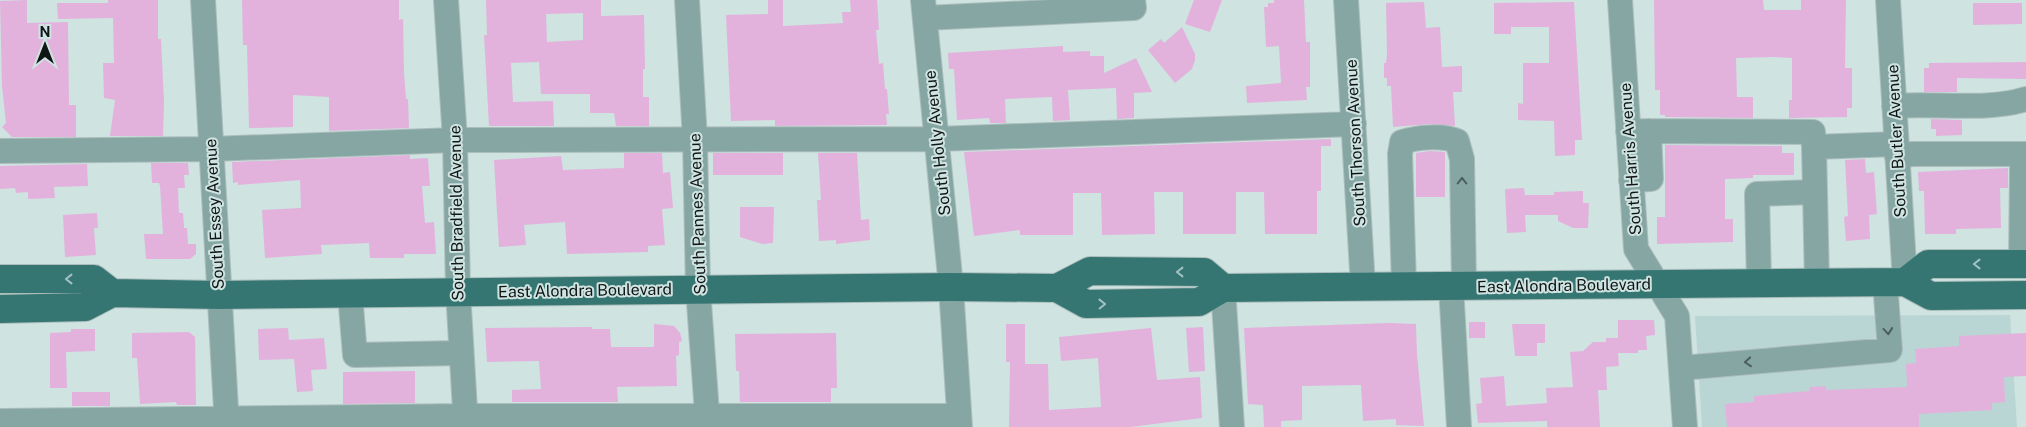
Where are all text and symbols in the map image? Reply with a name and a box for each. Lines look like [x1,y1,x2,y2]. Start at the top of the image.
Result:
north arrow [20,20,70,70]
text: N [40,24,50,40]
street label: South Thorson Avenue [1342,59,1369,227]
street label: South Butler Avenue [1883,64,1910,218]
street label: South Holly Avenue [920,69,955,217]
street label: South Harris Avenue [1616,82,1645,236]
street label: South Bradfield Avenue [445,125,468,301]
street label: South Pannes Avenue [685,133,710,295]
street label: South Essey Avenue [201,138,228,290]
one-way arrow [1457,176,1467,184]
one-way arrow [1973,259,1981,269]
one-way arrow [1176,267,1184,277]
one-way arrow [64,274,72,284]
street label: East Alondra Boulevard [1477,274,1651,297]
street label: East Alondra Boulevard [498,279,672,302]
one-way arrow [1098,298,1106,309]
one-way arrow [1882,327,1893,335]
one-way arrow [1743,356,1751,367]

